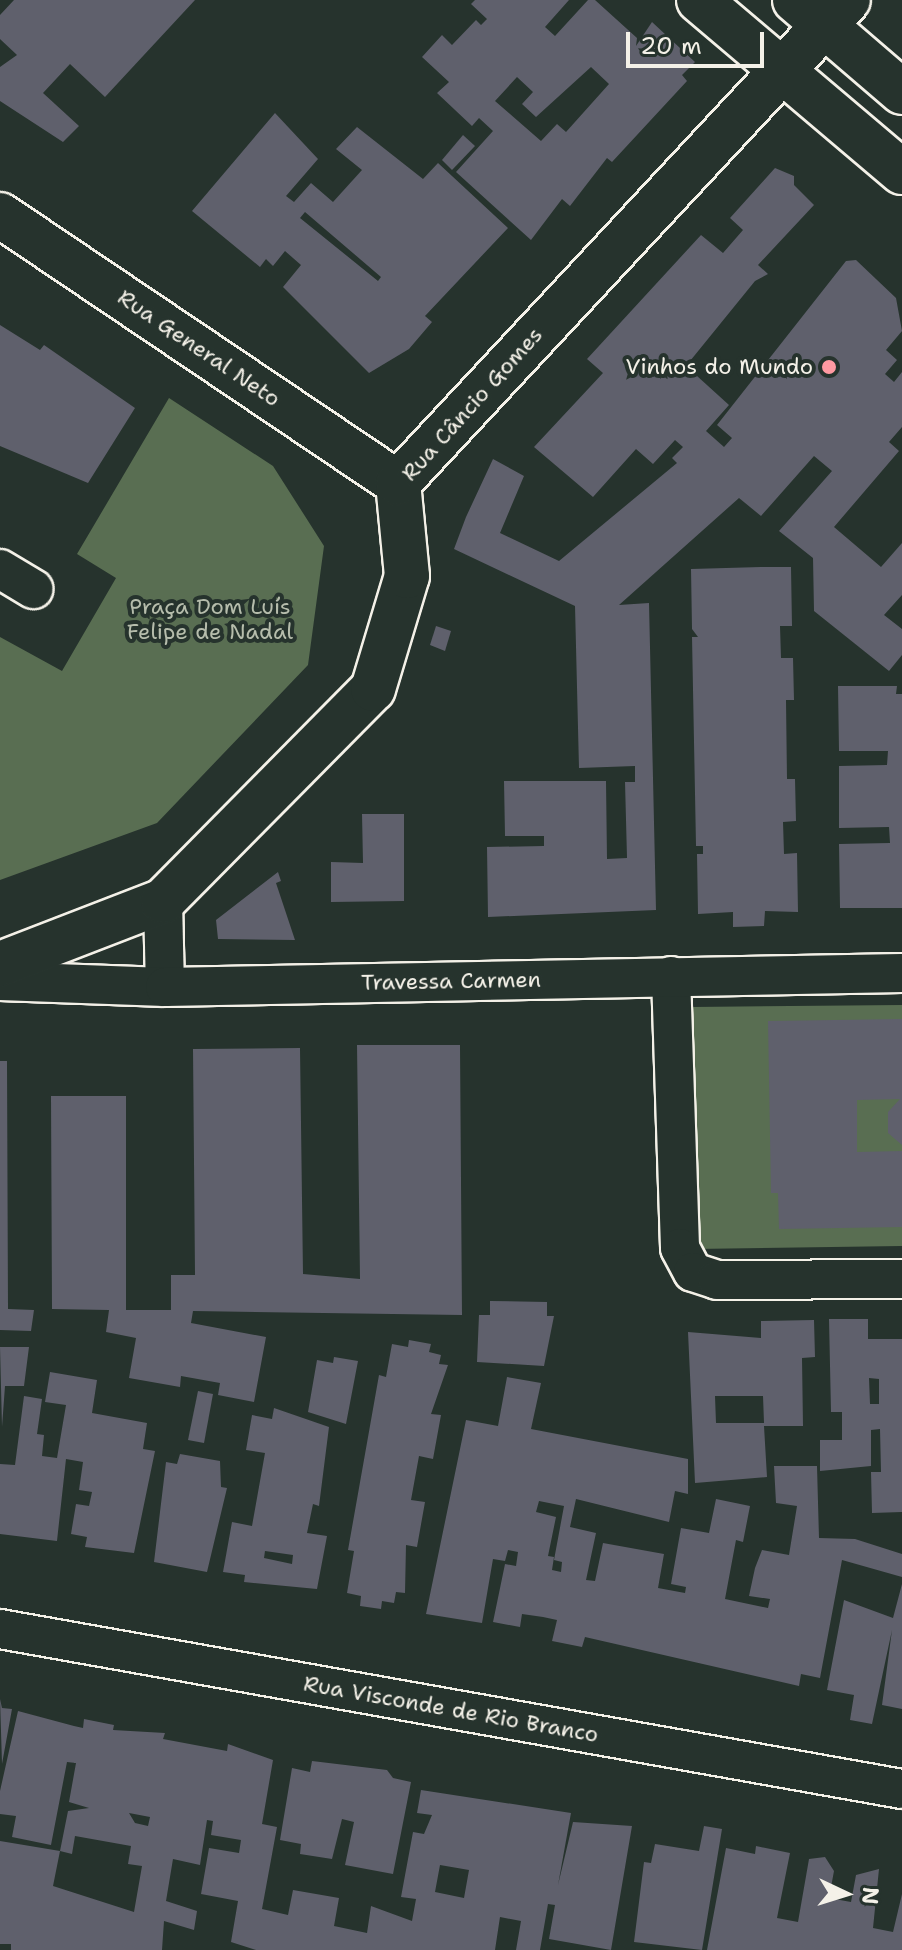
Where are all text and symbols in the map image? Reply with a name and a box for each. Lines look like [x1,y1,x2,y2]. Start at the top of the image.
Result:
scale bar [630,16,768,66]
text: 20 m [640,30,702,62]
street label: Rua General Neto [113,284,285,412]
street label: Rua Câncio Gomes [396,322,548,486]
place label: Vinhos do Mundo [626,354,813,380]
marker: Vinhos do Mundo [820,358,838,376]
park label: Praça Dom Luís Felipe de Nadal [127,593,293,644]
street label: Travessa Carmen [361,966,541,996]
street label: Rua Visconde de Rio Branco [302,1670,600,1748]
north arrow [806,1854,886,1934]
text: N [855,1886,886,1905]

